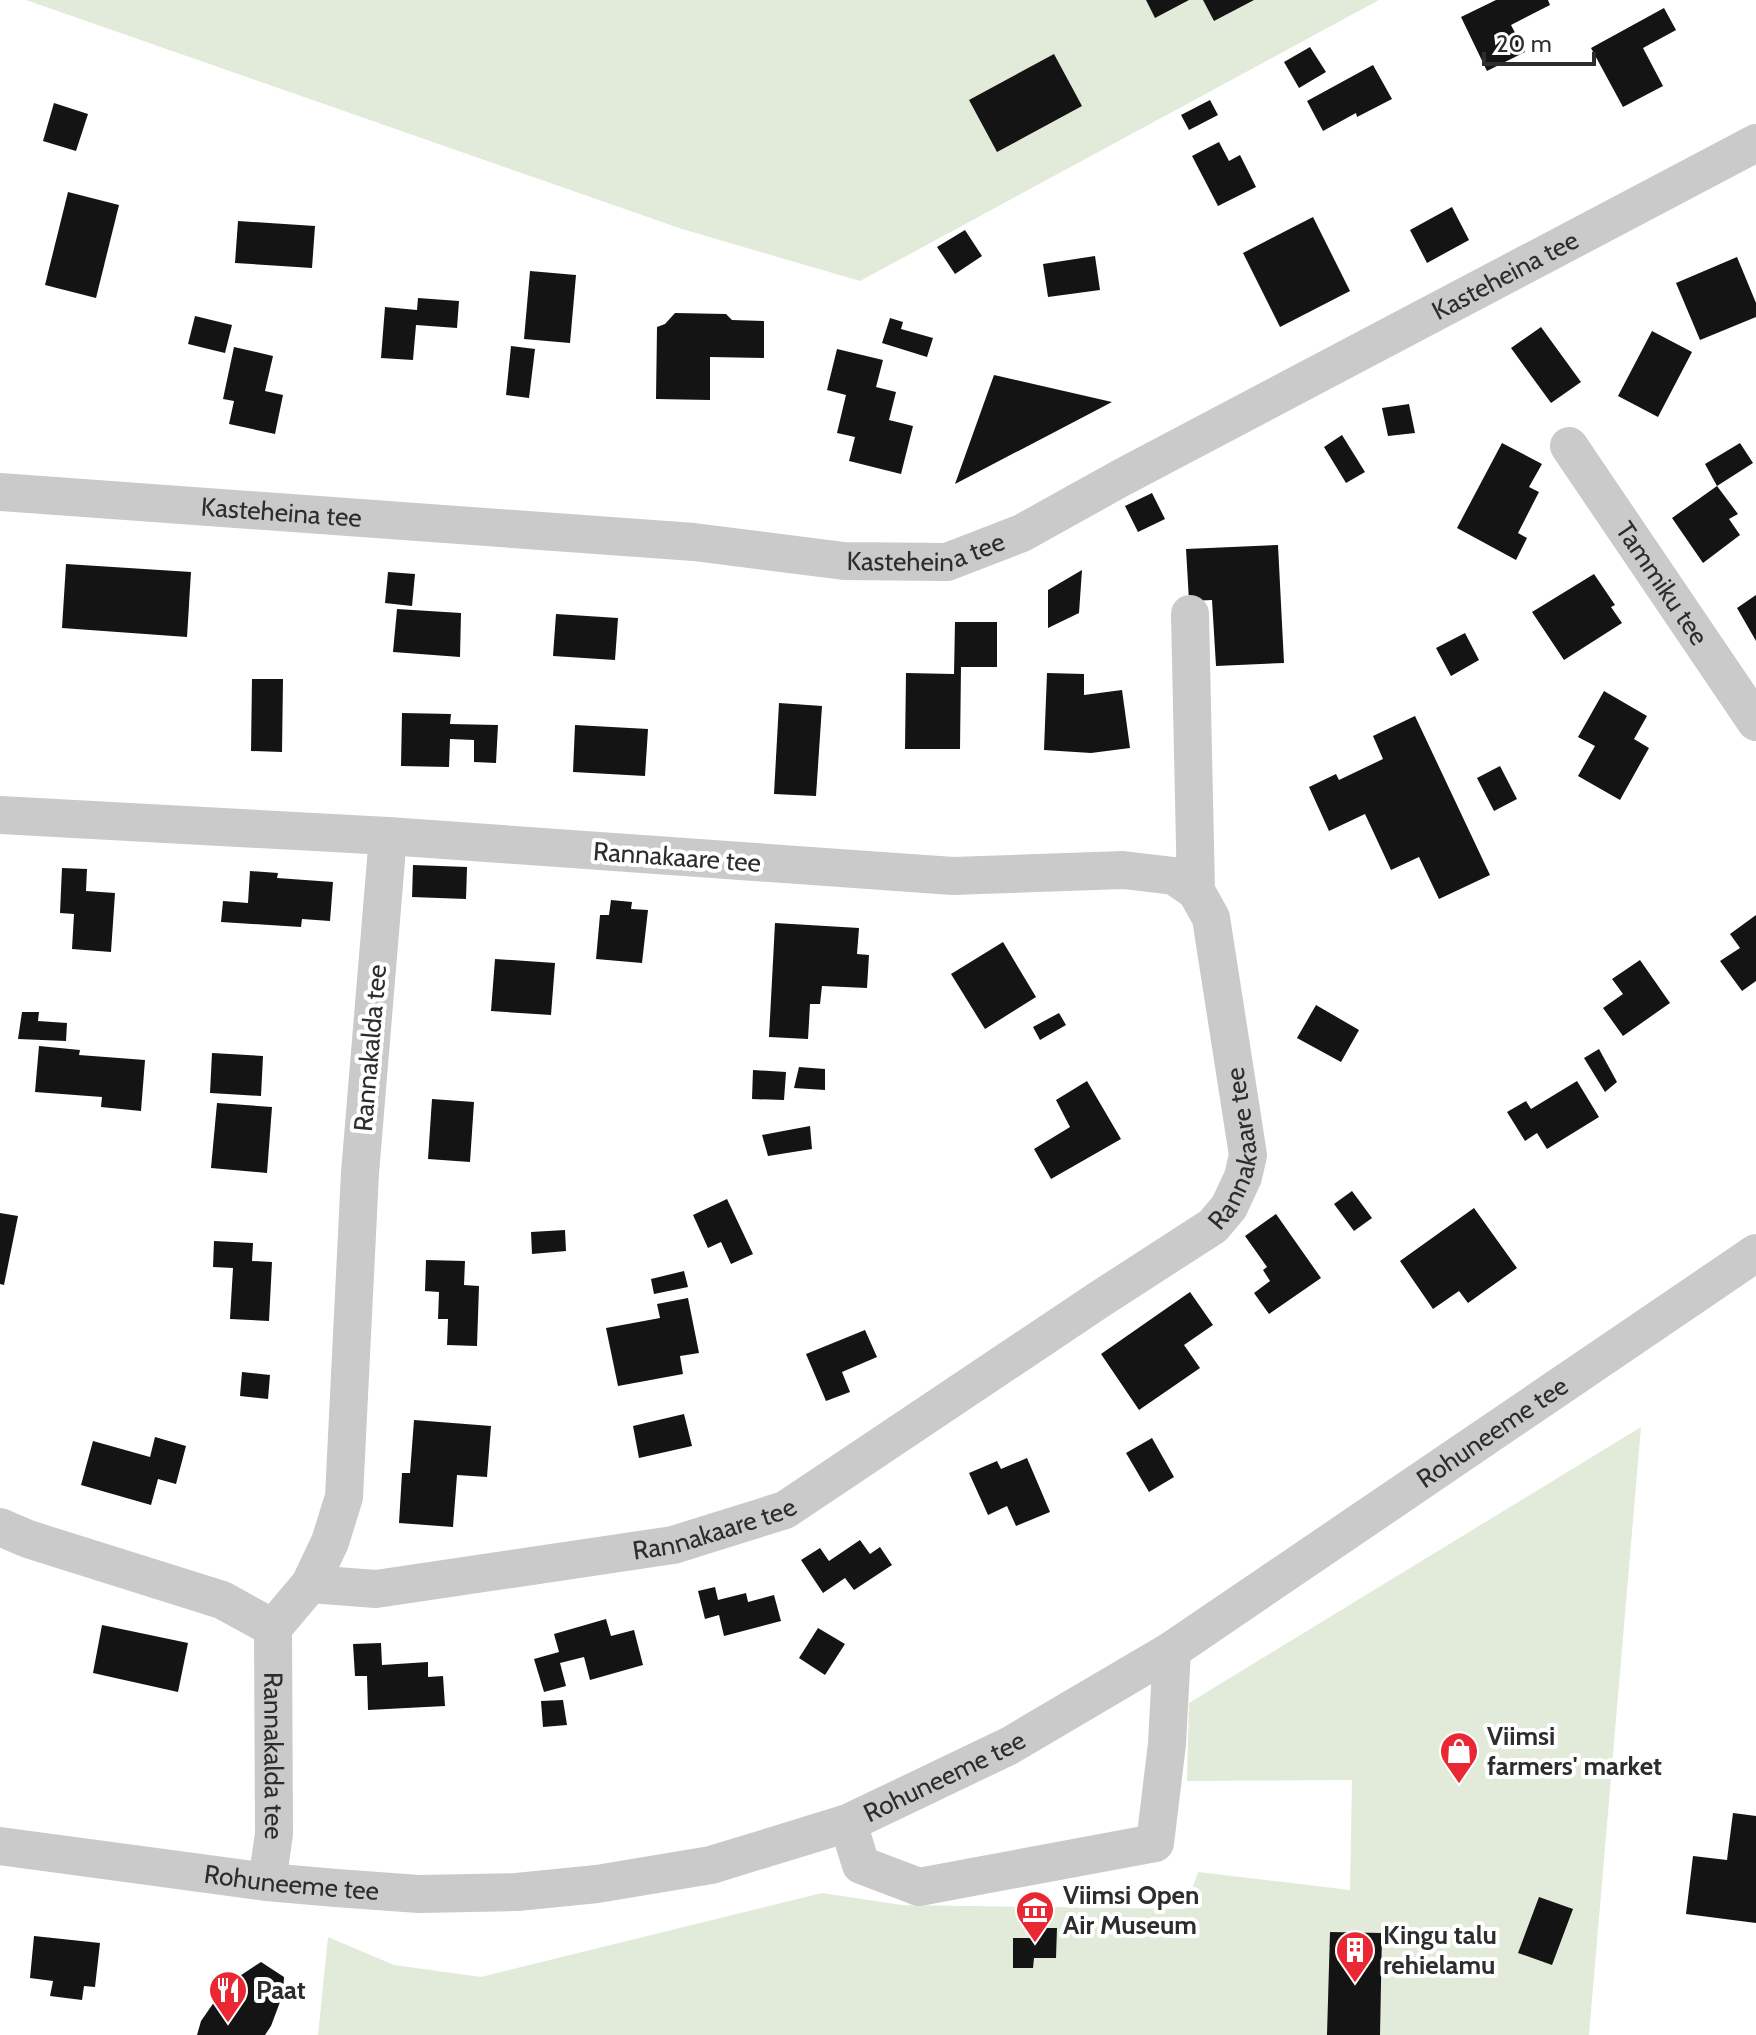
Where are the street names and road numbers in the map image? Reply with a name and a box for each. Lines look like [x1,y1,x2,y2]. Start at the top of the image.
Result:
street label: Kasteheina tee [1426,224,1584,327]
street label: Kasteheina tee [200,491,363,534]
street label: Tammiku tee [1609,516,1715,651]
street label: Kasteheina tee [846,525,1009,578]
street label: Rannakaare tee [592,835,762,879]
street label: Rannakalda tee [347,963,393,1133]
street label: Rannakaare tee [1201,1065,1264,1236]
street label: Rohuneeme tee [1411,1370,1574,1495]
street label: Rannakaare tee [630,1491,803,1567]
street label: Rannakalda tee [257,1672,290,1840]
street label: Rohuneeme tee [858,1724,1031,1829]
street label: Rohuneeme tee [202,1858,380,1907]

